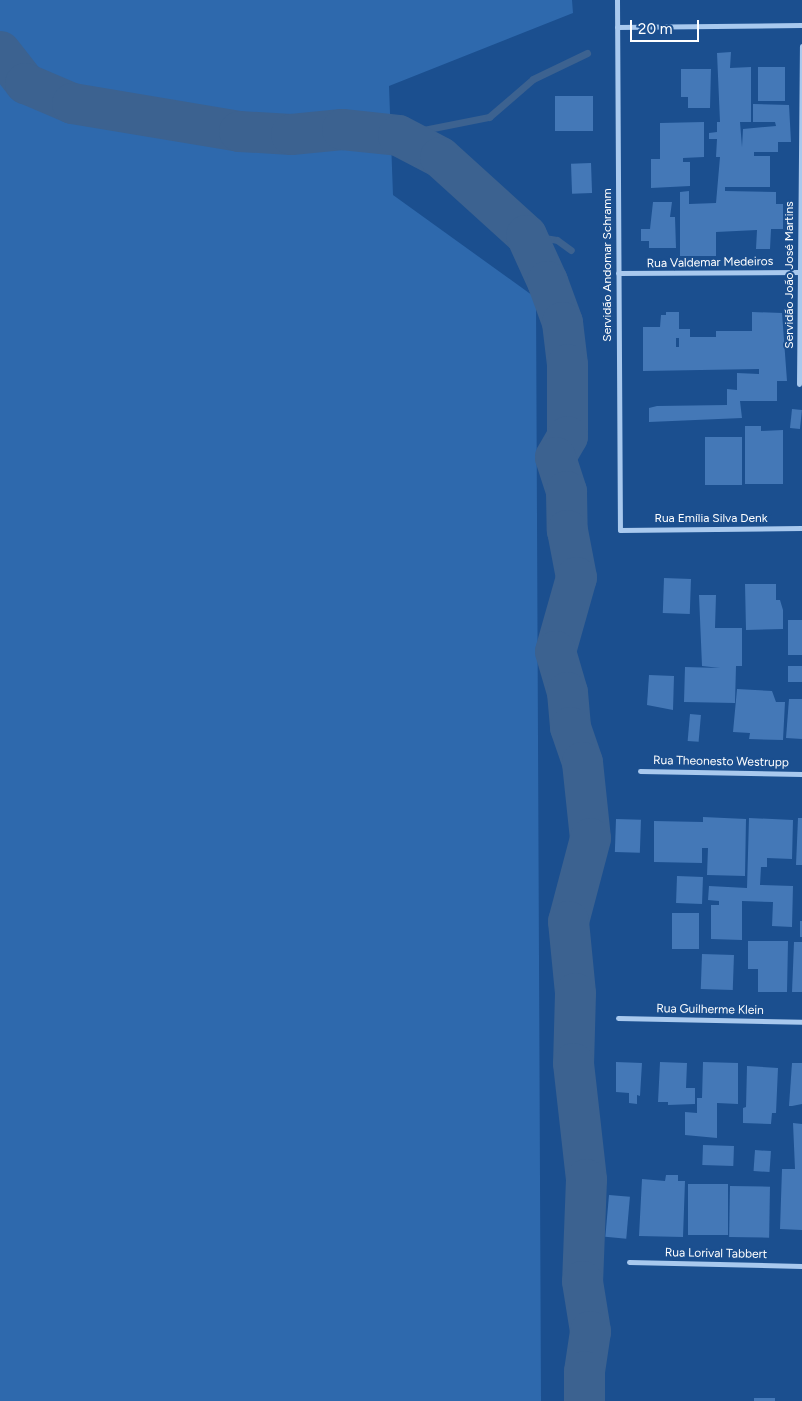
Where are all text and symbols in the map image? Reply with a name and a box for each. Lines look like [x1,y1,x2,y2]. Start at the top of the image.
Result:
scale bar [632,10,701,42]
text: 20 m [638,20,672,38]
street label: Servidão Andomar Schramm [601,188,615,342]
street label: Servidão João José Martins [783,201,797,349]
street label: Rua Valdemar Medeiros [647,255,773,271]
street label: Rua Emília Silva Denk [654,512,768,526]
street label: Rua Theonesto Westrupp [653,754,789,770]
street label: Rua Guilherme Klein [656,1002,764,1018]
street label: Rua Lorival Tabbert [665,1246,767,1262]

